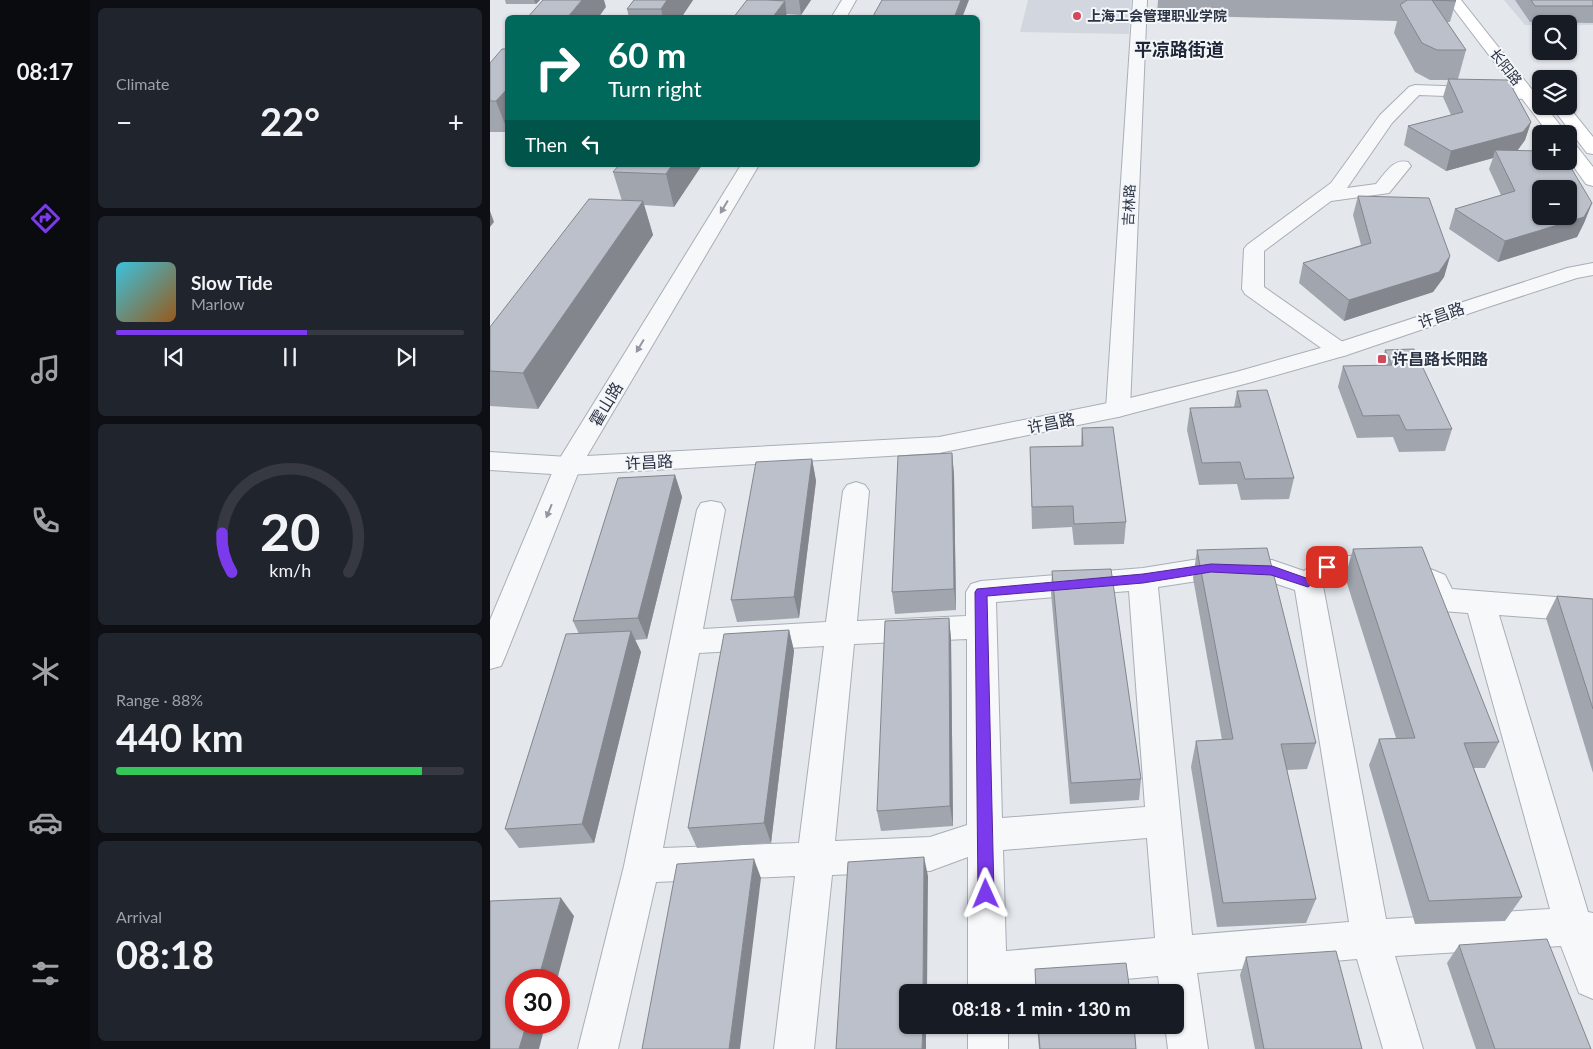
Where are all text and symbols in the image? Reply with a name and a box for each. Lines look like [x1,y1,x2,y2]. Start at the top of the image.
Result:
place label: 上海工会管理职业学院 [1087,7,1227,24]
marker: 上海工会管理职业学院 [1071,10,1083,22]
map controls [1532,15,1577,225]
button: search [1532,15,1577,60]
text: 60 m [608,33,686,75]
icon: right [525,35,590,100]
district label: 平凉路街道 [1134,38,1224,60]
street label: 长阳路 [1487,45,1526,88]
text: 08:17 [17,58,73,85]
button: layers [1532,70,1577,115]
text: Climate [116,74,169,93]
text: Turn right [608,75,702,102]
text: 22° [260,98,320,144]
text: − [116,105,132,139]
text: + [448,105,464,139]
button: + [1532,125,1577,170]
icon: left [577,130,605,158]
text: Then [525,133,567,156]
button: − [1532,180,1577,225]
street label: 吉林路 [1119,184,1138,226]
one-way arrow [720,200,729,213]
icon: directions [28,201,63,236]
text: Slow Tide [191,271,273,294]
text: Marlow [191,294,245,313]
street label: 许昌路 [1415,298,1467,331]
one-way arrow [636,339,645,352]
icon: previous [160,343,188,371]
icon: pause [276,343,304,371]
icon: next [392,343,420,371]
place label: 许昌路长阳路 [1392,349,1488,368]
icon: music [28,352,63,387]
marker: 许昌路长阳路 [1376,353,1388,365]
street label: 霍山路 [585,378,626,429]
street label: 许昌路 [1026,409,1076,436]
street label: 许昌路 [625,451,673,472]
text: 20 [260,500,320,562]
icon: phone [28,503,63,538]
one-way arrow [545,504,553,519]
pin [1306,546,1348,588]
icon: arrive [1313,553,1341,581]
text: km/h [269,559,311,581]
icon: climate [28,654,63,689]
text: Range · 88% [116,690,203,709]
text: 440 km [116,714,244,760]
icon: car [28,805,63,840]
position arrow [959,867,1011,919]
text: Arrival [116,907,162,926]
text: 08:18 [116,931,214,977]
icon: filters [28,956,63,991]
speed limit sign: 30 [505,969,570,1034]
text: 08:18 · 1 min · 130 m [952,997,1131,1020]

